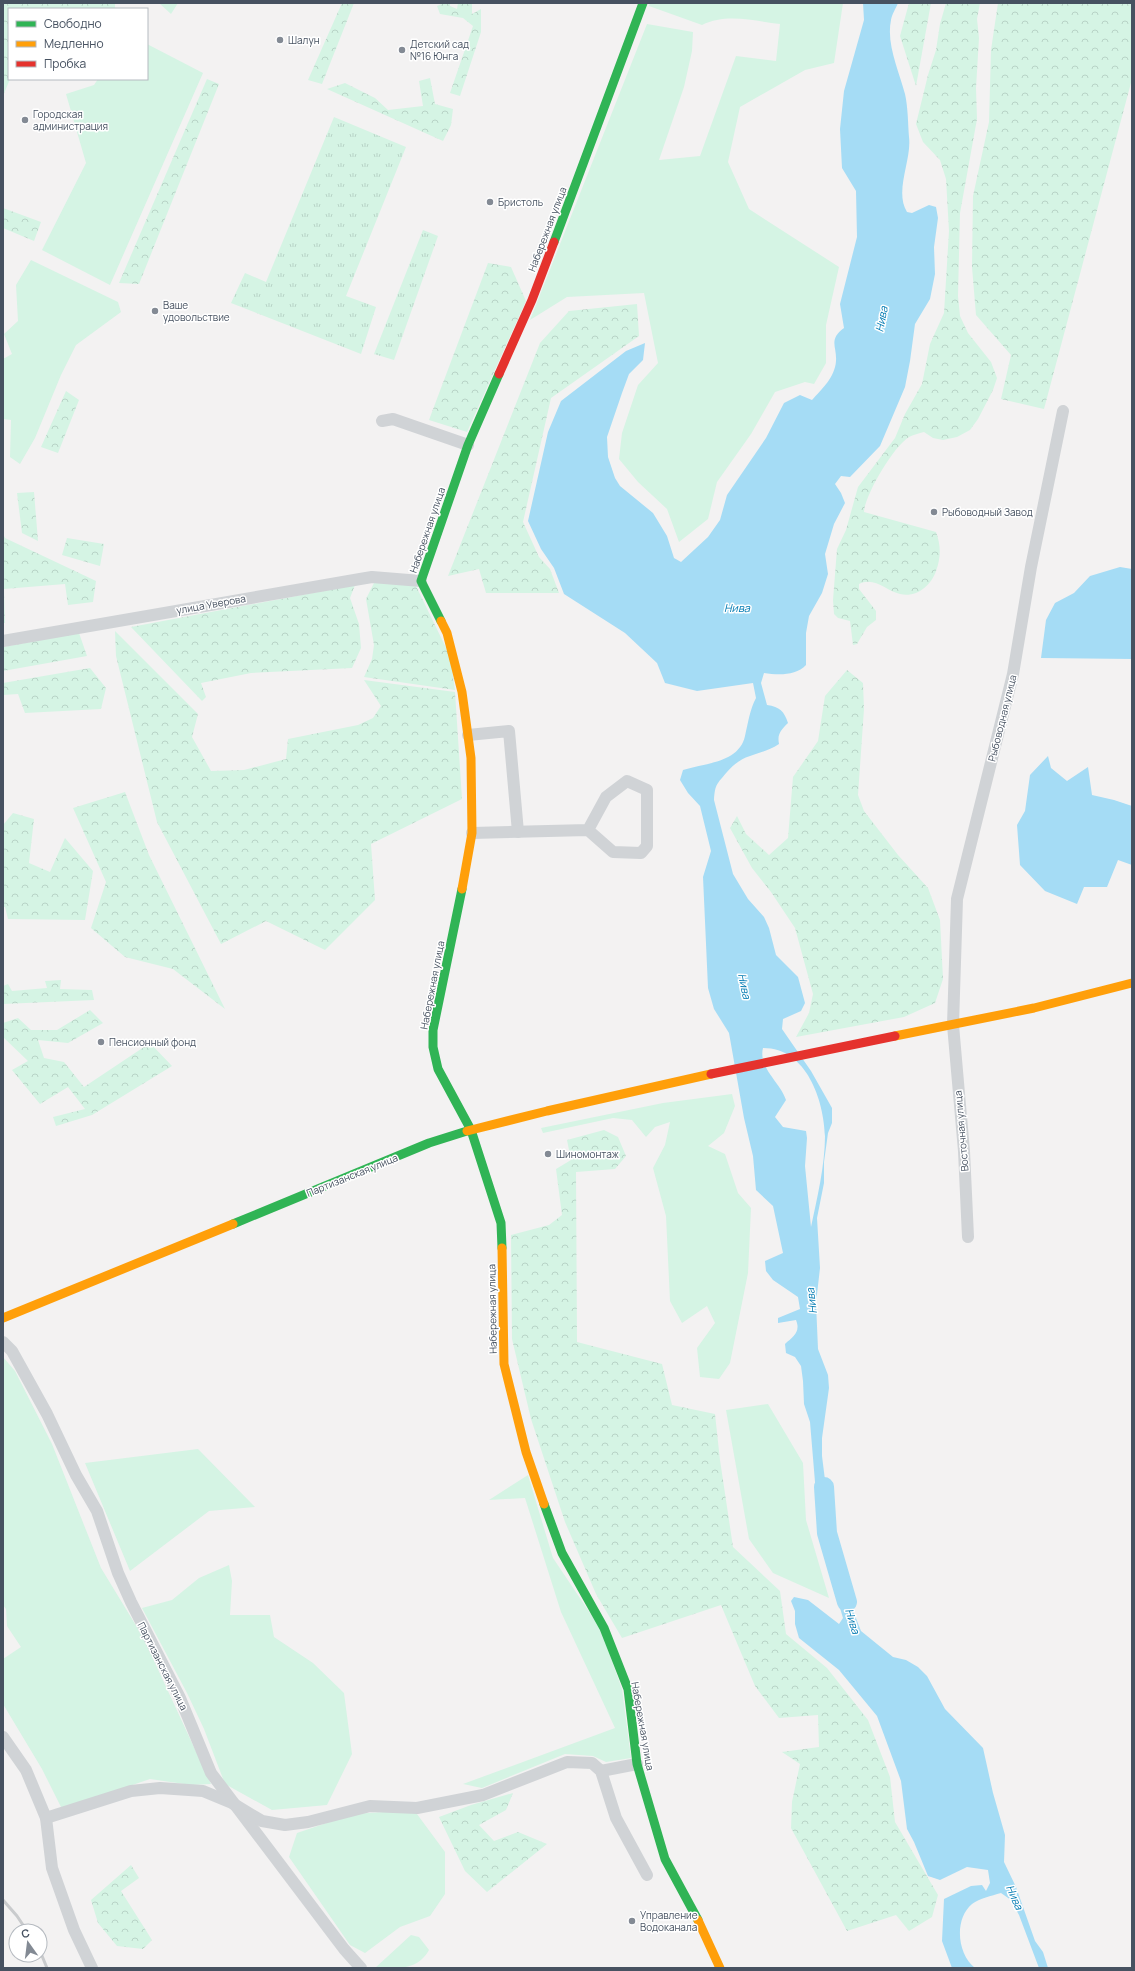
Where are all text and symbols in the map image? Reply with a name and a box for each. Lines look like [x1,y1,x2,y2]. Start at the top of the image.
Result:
legend [8,8,148,80]
text: Свободно [44,15,102,32]
place label: Шалун [288,33,320,47]
text: Медленно [44,35,104,52]
marker: Шалун [275,35,285,45]
place label: Детский сад №16 Юнга [410,37,469,63]
marker: Детский сад №16 Юнга [397,45,407,55]
text: Пробка [44,55,86,72]
place label: Городская администрация [33,107,108,133]
marker: Городская администрация [20,115,30,125]
street label: Набережная улица [524,185,570,273]
place label: Бристоль [498,195,543,209]
marker: Бристоль [485,197,495,207]
place label: Ваше удовольствие [163,298,230,324]
water label: Нива [871,304,891,333]
marker: Ваше удовольствие [150,306,160,316]
street label: Набережная улица [406,485,448,575]
place label: Рыбоводный Завод [942,505,1033,519]
marker: Рыбоводный Завод [929,507,939,517]
street label: улица Уверова [175,591,247,617]
water label: Нива [724,600,751,615]
street label: Рыбоводная улица [984,673,1020,763]
street label: Набережная улица [417,940,447,1030]
water label: Нива [735,972,755,1001]
place label: Пенсионный фонд [109,1035,196,1049]
marker: Пенсионный фонд [96,1037,106,1047]
street label: Восточная улица [950,1090,972,1172]
place label: Шиномонтаж [556,1147,619,1161]
marker: Шиномонтаж [543,1149,553,1159]
street label: Партизанская улица [304,1150,400,1200]
street label: Набережная улица [484,1264,500,1354]
water label: Нива [802,1286,820,1315]
water label: Нива [842,1606,864,1636]
street label: Партизанская улица [135,1619,191,1713]
street label: Набережная улица [628,1681,658,1771]
water label: Нива [1003,1882,1027,1913]
place label: Управление Водоканала [640,1908,698,1934]
marker: Управление Водоканала [627,1916,637,1926]
north arrow [8,1923,48,1963]
text: С [20,1925,31,1941]

